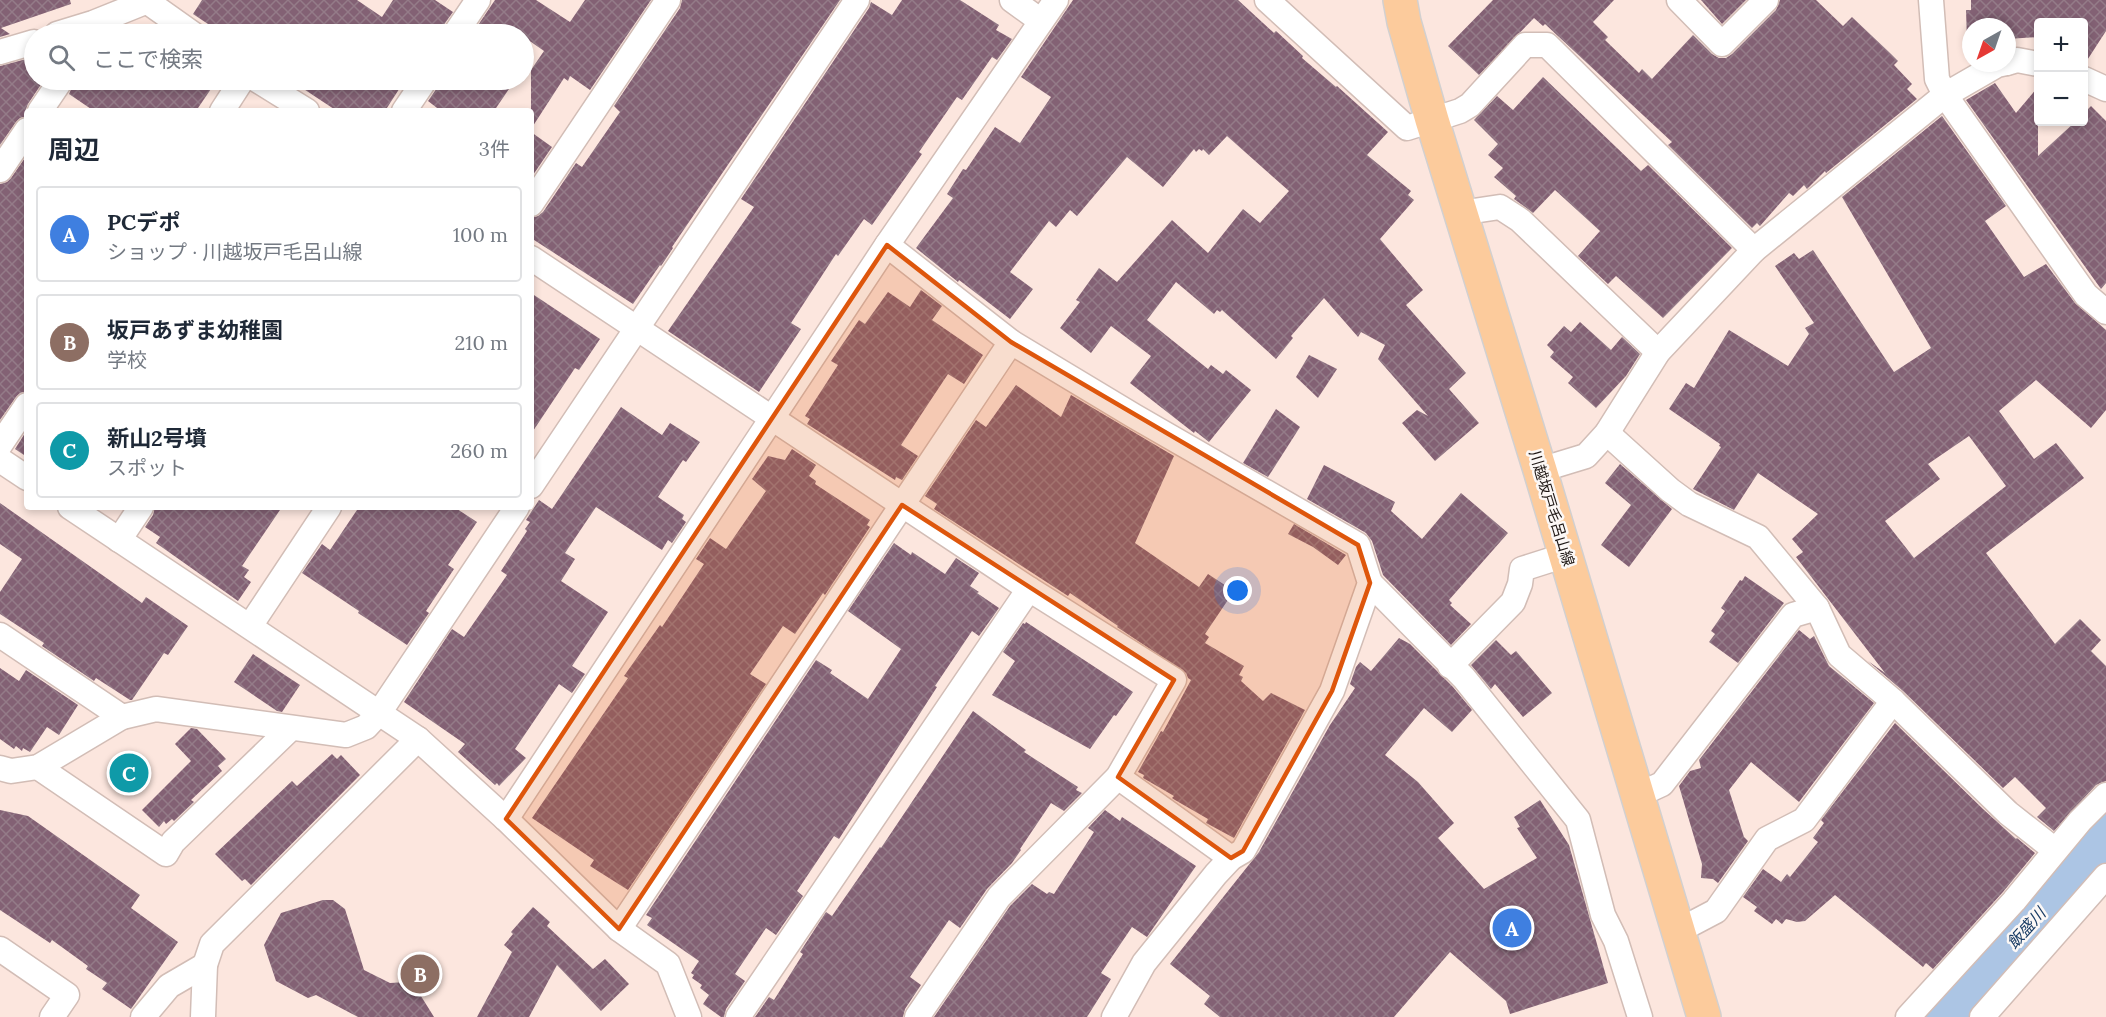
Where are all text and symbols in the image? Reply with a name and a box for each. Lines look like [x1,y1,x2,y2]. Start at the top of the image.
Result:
north arrow [1962,18,2016,72]
map controls [2034,18,2088,126]
button: + [2034,18,2088,72]
search box [24,24,534,90]
icon: search [45,41,78,74]
text: ここで検索 [93,45,203,73]
button: − [2034,72,2088,126]
text: 周辺 [48,133,100,166]
text: 3件 [479,136,510,161]
text: PCデポ [107,208,180,236]
text: A [63,222,76,247]
text: 100 m [453,222,508,247]
text: ショップ · 川越坂戸毛呂山線 [107,239,363,264]
text: 坂戸あずま幼稚園 [107,316,283,344]
text: B [63,330,76,355]
text: 210 m [454,330,508,355]
text: 学校 [107,347,147,372]
text: 新山2号墳 [107,424,207,452]
text: C [63,438,76,463]
text: 260 m [450,438,508,463]
street label: 川越坂戸毛呂山線 [1525,448,1579,568]
text: スポット [107,455,187,480]
your location [1223,576,1252,605]
pin: C [110,750,148,796]
water label: 飯盛川 [2003,902,2051,953]
pin: A [1492,906,1532,950]
pin: B [400,952,440,996]

